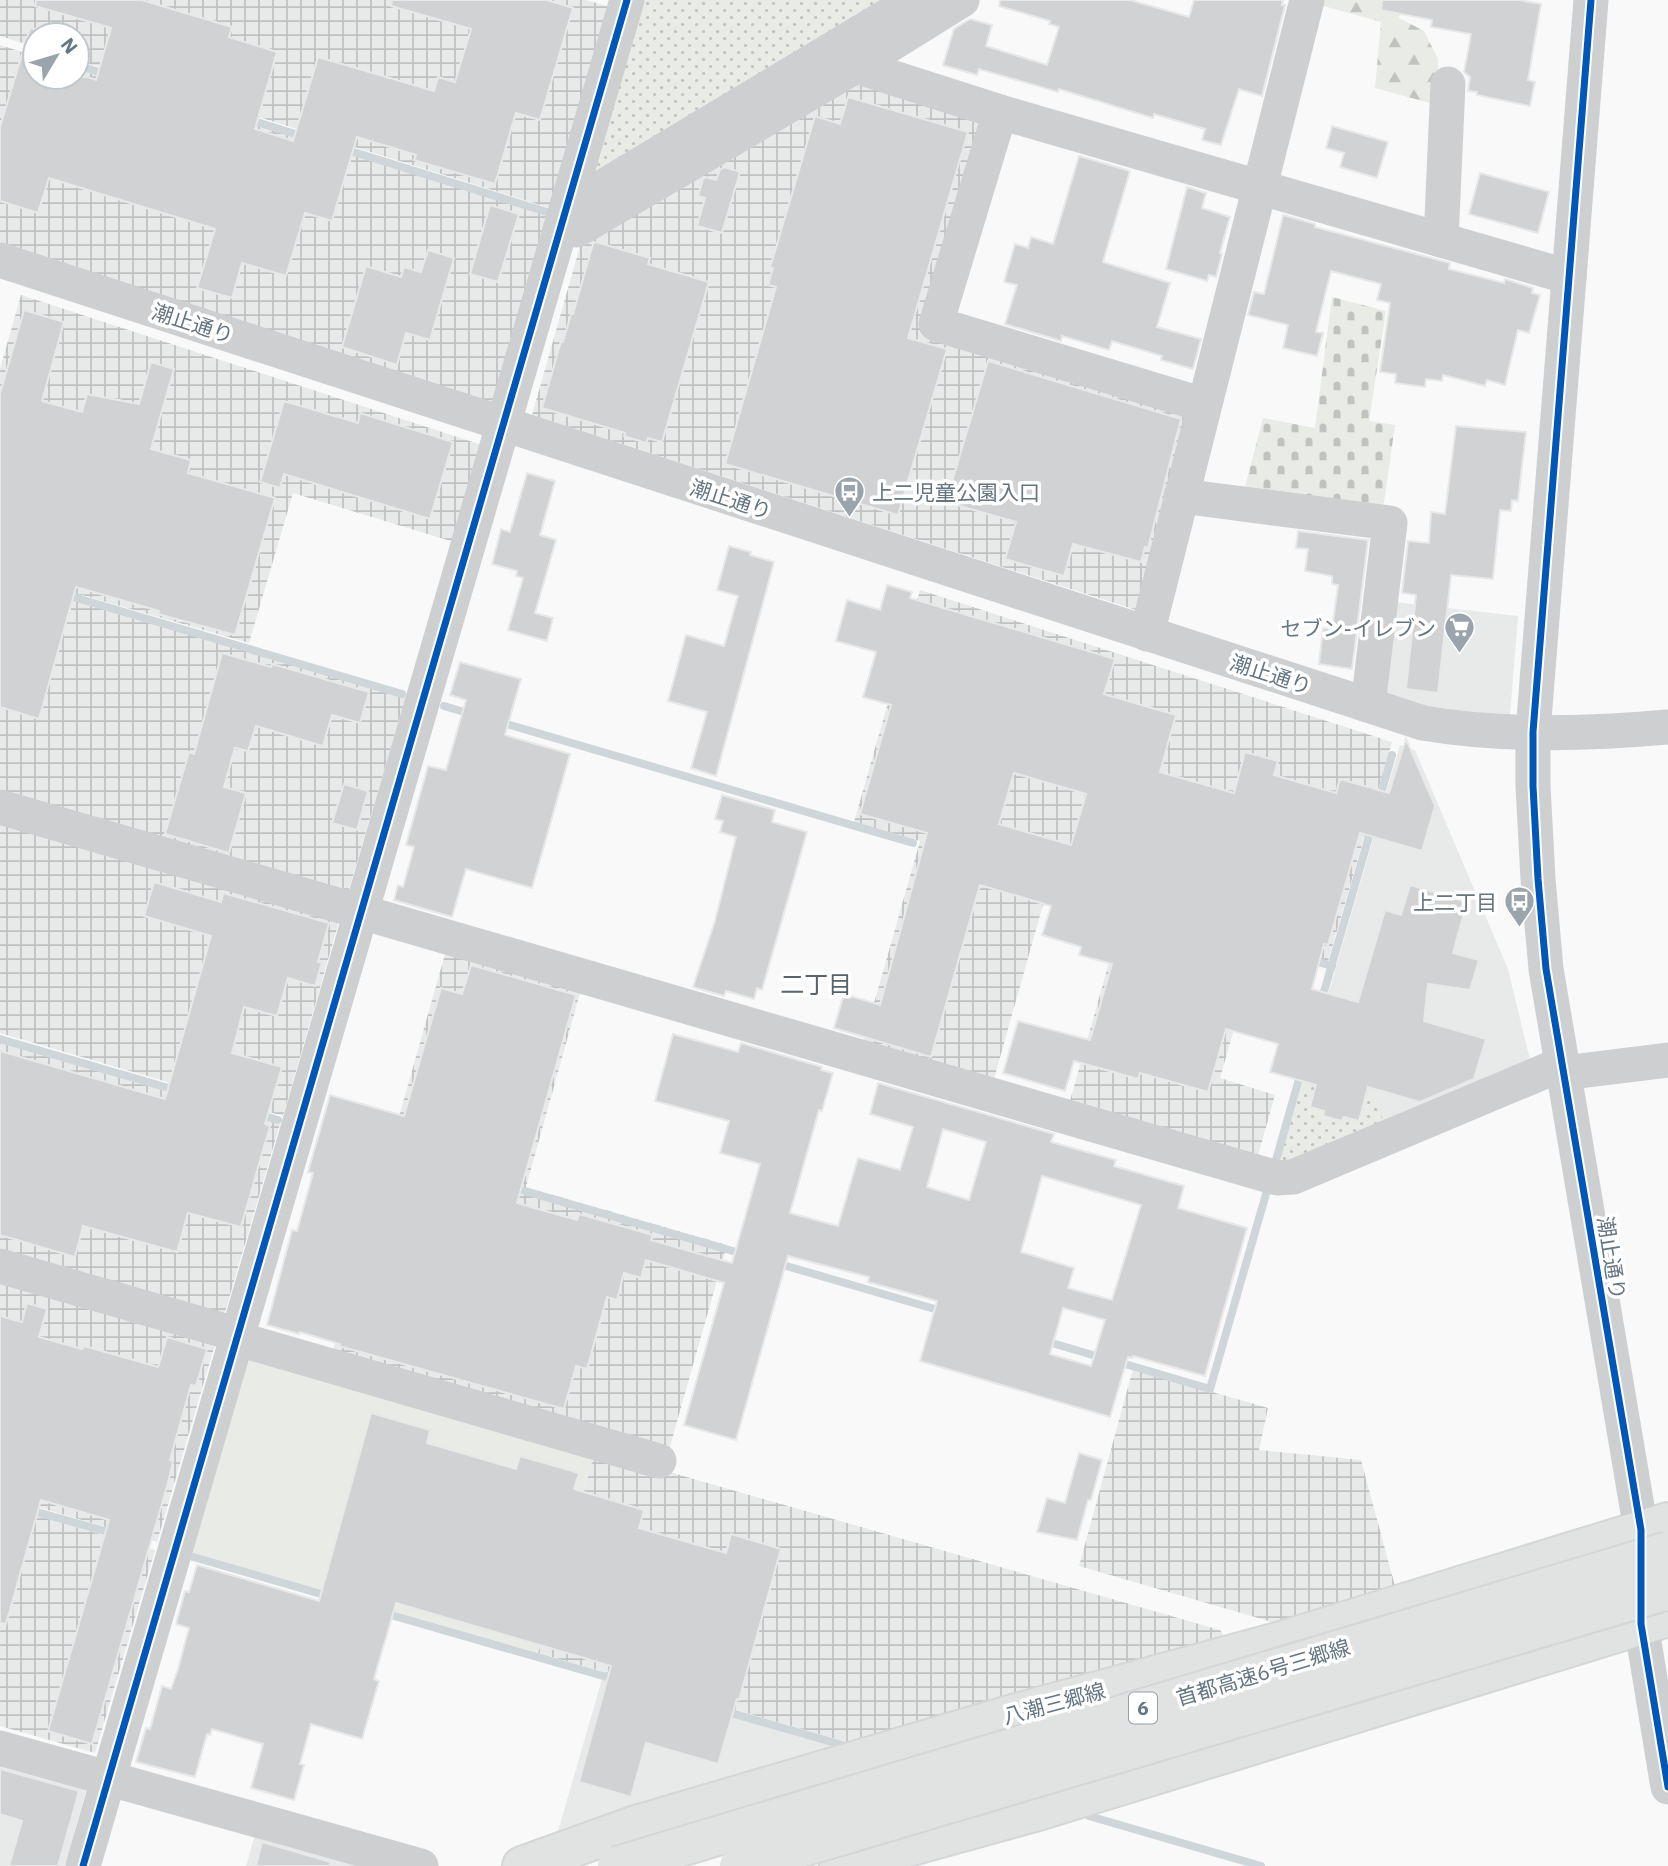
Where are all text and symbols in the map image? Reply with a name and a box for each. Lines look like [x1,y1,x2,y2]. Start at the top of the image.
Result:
north arrow [21,21,91,91]
text: N [56,33,83,58]
street label: 潮止通り [149,297,237,349]
street label: 潮止通り [687,473,775,525]
bus stop icon: 上二児童公園入口 [832,475,866,519]
place label: 上二児童公園入口 [872,478,1040,506]
supermarket icon: セブン-イレブン [1442,611,1476,655]
place label: セブン-イレブン [1281,614,1436,642]
street label: 潮止通り [1227,648,1315,700]
bus stop icon: 上二丁目 [1503,885,1537,929]
place label: 上二丁目 [1413,888,1497,916]
district label: 二丁目 [780,968,852,1000]
street label: 潮止通り [1592,1214,1632,1302]
street label: 首都高速6号三郷線 [1173,1632,1353,1712]
street label: 八潮三郷線 [1000,1676,1108,1730]
road number: 6 [1129,1692,1157,1724]

